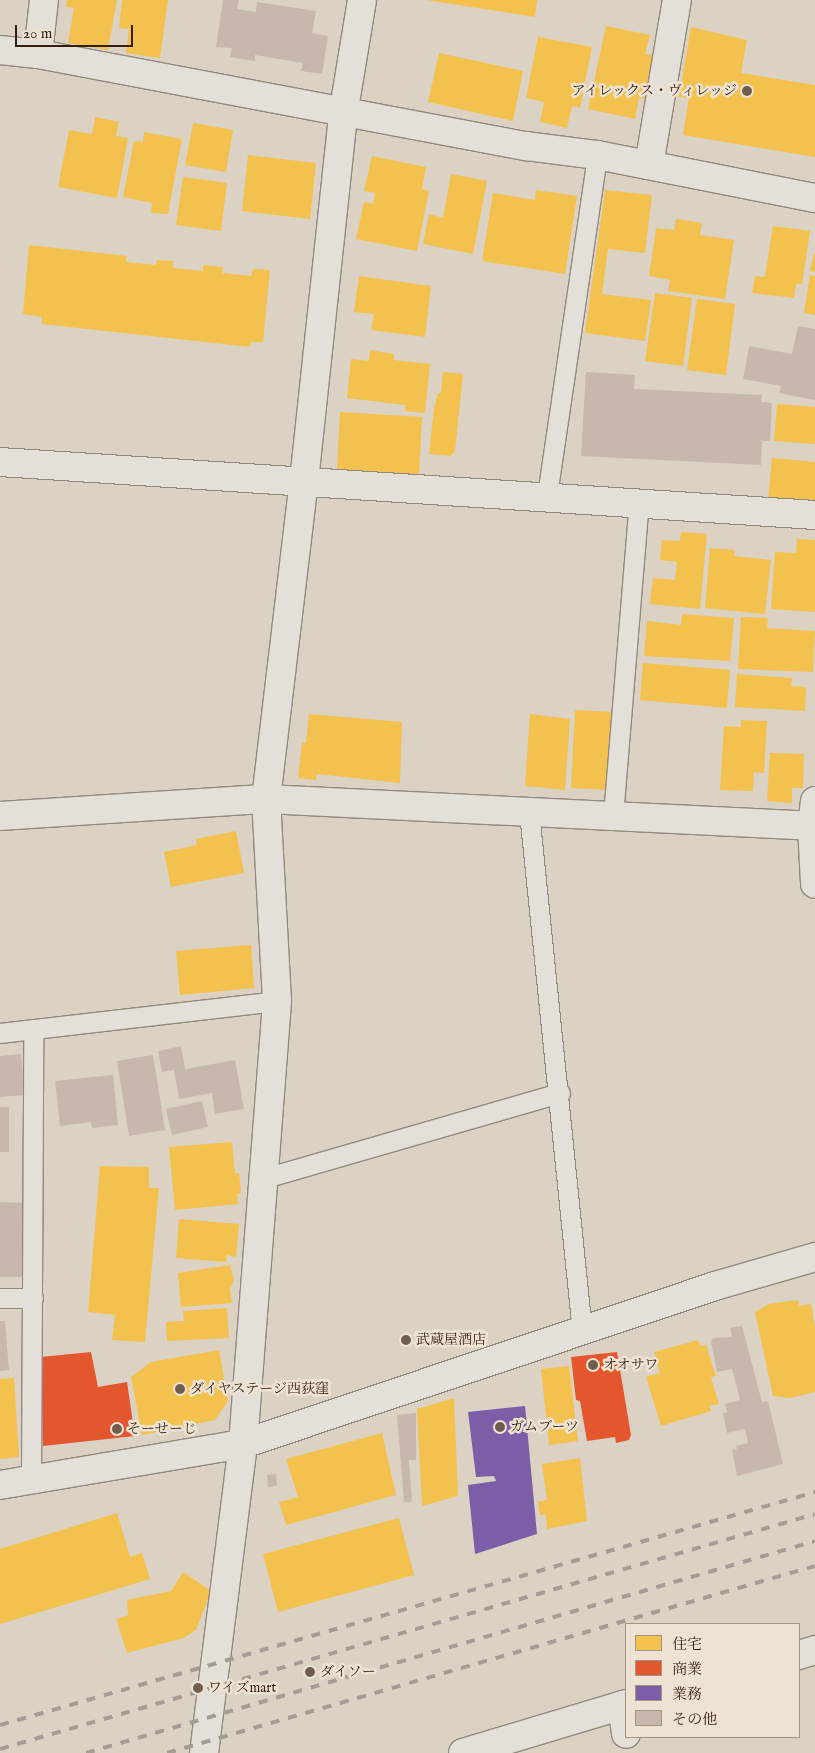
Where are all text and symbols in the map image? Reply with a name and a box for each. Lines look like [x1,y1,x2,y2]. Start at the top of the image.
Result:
scale bar [18,15,135,47]
text: 20 m [23,24,52,43]
place label: アイレックス・ヴィレッジ [569,83,737,99]
marker: アイレックス・ヴィレッジ [741,85,753,97]
place label: 武蔵屋酒店 [416,1332,486,1348]
marker: 武蔵屋酒店 [400,1334,412,1346]
place label: オオサワ [603,1357,659,1373]
marker: オオサワ [587,1359,599,1371]
place label: ダイヤステージ西荻窪 [190,1381,330,1397]
marker: ダイヤステージ西荻窪 [174,1383,186,1395]
place label: ガムブーツ [510,1419,580,1435]
place label: そーせーじ [127,1421,197,1437]
marker: ガムブーツ [494,1421,506,1433]
marker: そーせーじ [111,1423,123,1435]
legend [625,1623,800,1738]
text: 住宅 [672,1635,702,1654]
text: 商業 [672,1660,702,1679]
place label: ダイソー [320,1664,376,1680]
marker: ダイソー [304,1666,316,1678]
place label: ワイズmart [208,1680,277,1696]
marker: ワイズmart [192,1682,204,1694]
text: 業務 [672,1685,702,1704]
text: その他 [672,1710,717,1729]

